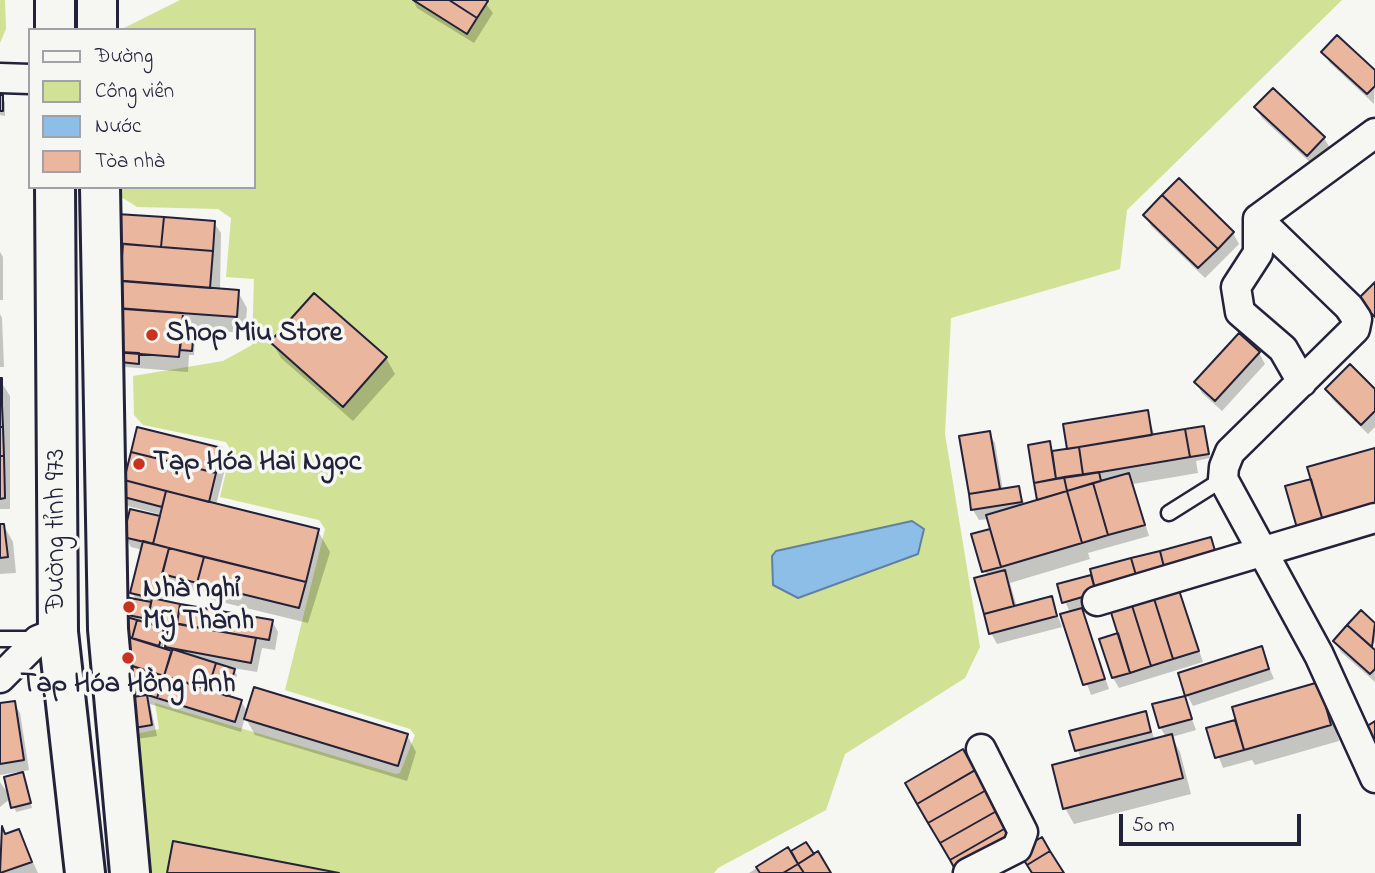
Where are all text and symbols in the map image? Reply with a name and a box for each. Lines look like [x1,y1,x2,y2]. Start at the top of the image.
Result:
legend [28,28,256,189]
text: Đường [95,42,153,72]
text: Công viên [95,77,174,107]
text: Nước [95,112,141,142]
text: Tòa nhà [95,147,165,177]
place label: Shop Miu Store [166,318,342,352]
marker: Shop Miu Store [144,327,160,343]
place label: Tạp Hóa Hai Ngọc [153,447,361,481]
street label: Đường tỉnh 973 [41,449,75,613]
marker: Tạp Hóa Hai Ngọc [131,456,147,472]
place label: Nhà nghỉ Mỹ Thanh [143,574,254,640]
marker: Nhà nghỉ Mỹ Thanh [121,599,137,615]
marker: Tạp Hóa Hồng Anh [120,650,136,666]
place label: Tạp Hóa Hồng Anh [21,669,235,703]
scale bar [1123,800,1305,844]
text: 50 m [1132,811,1175,841]

